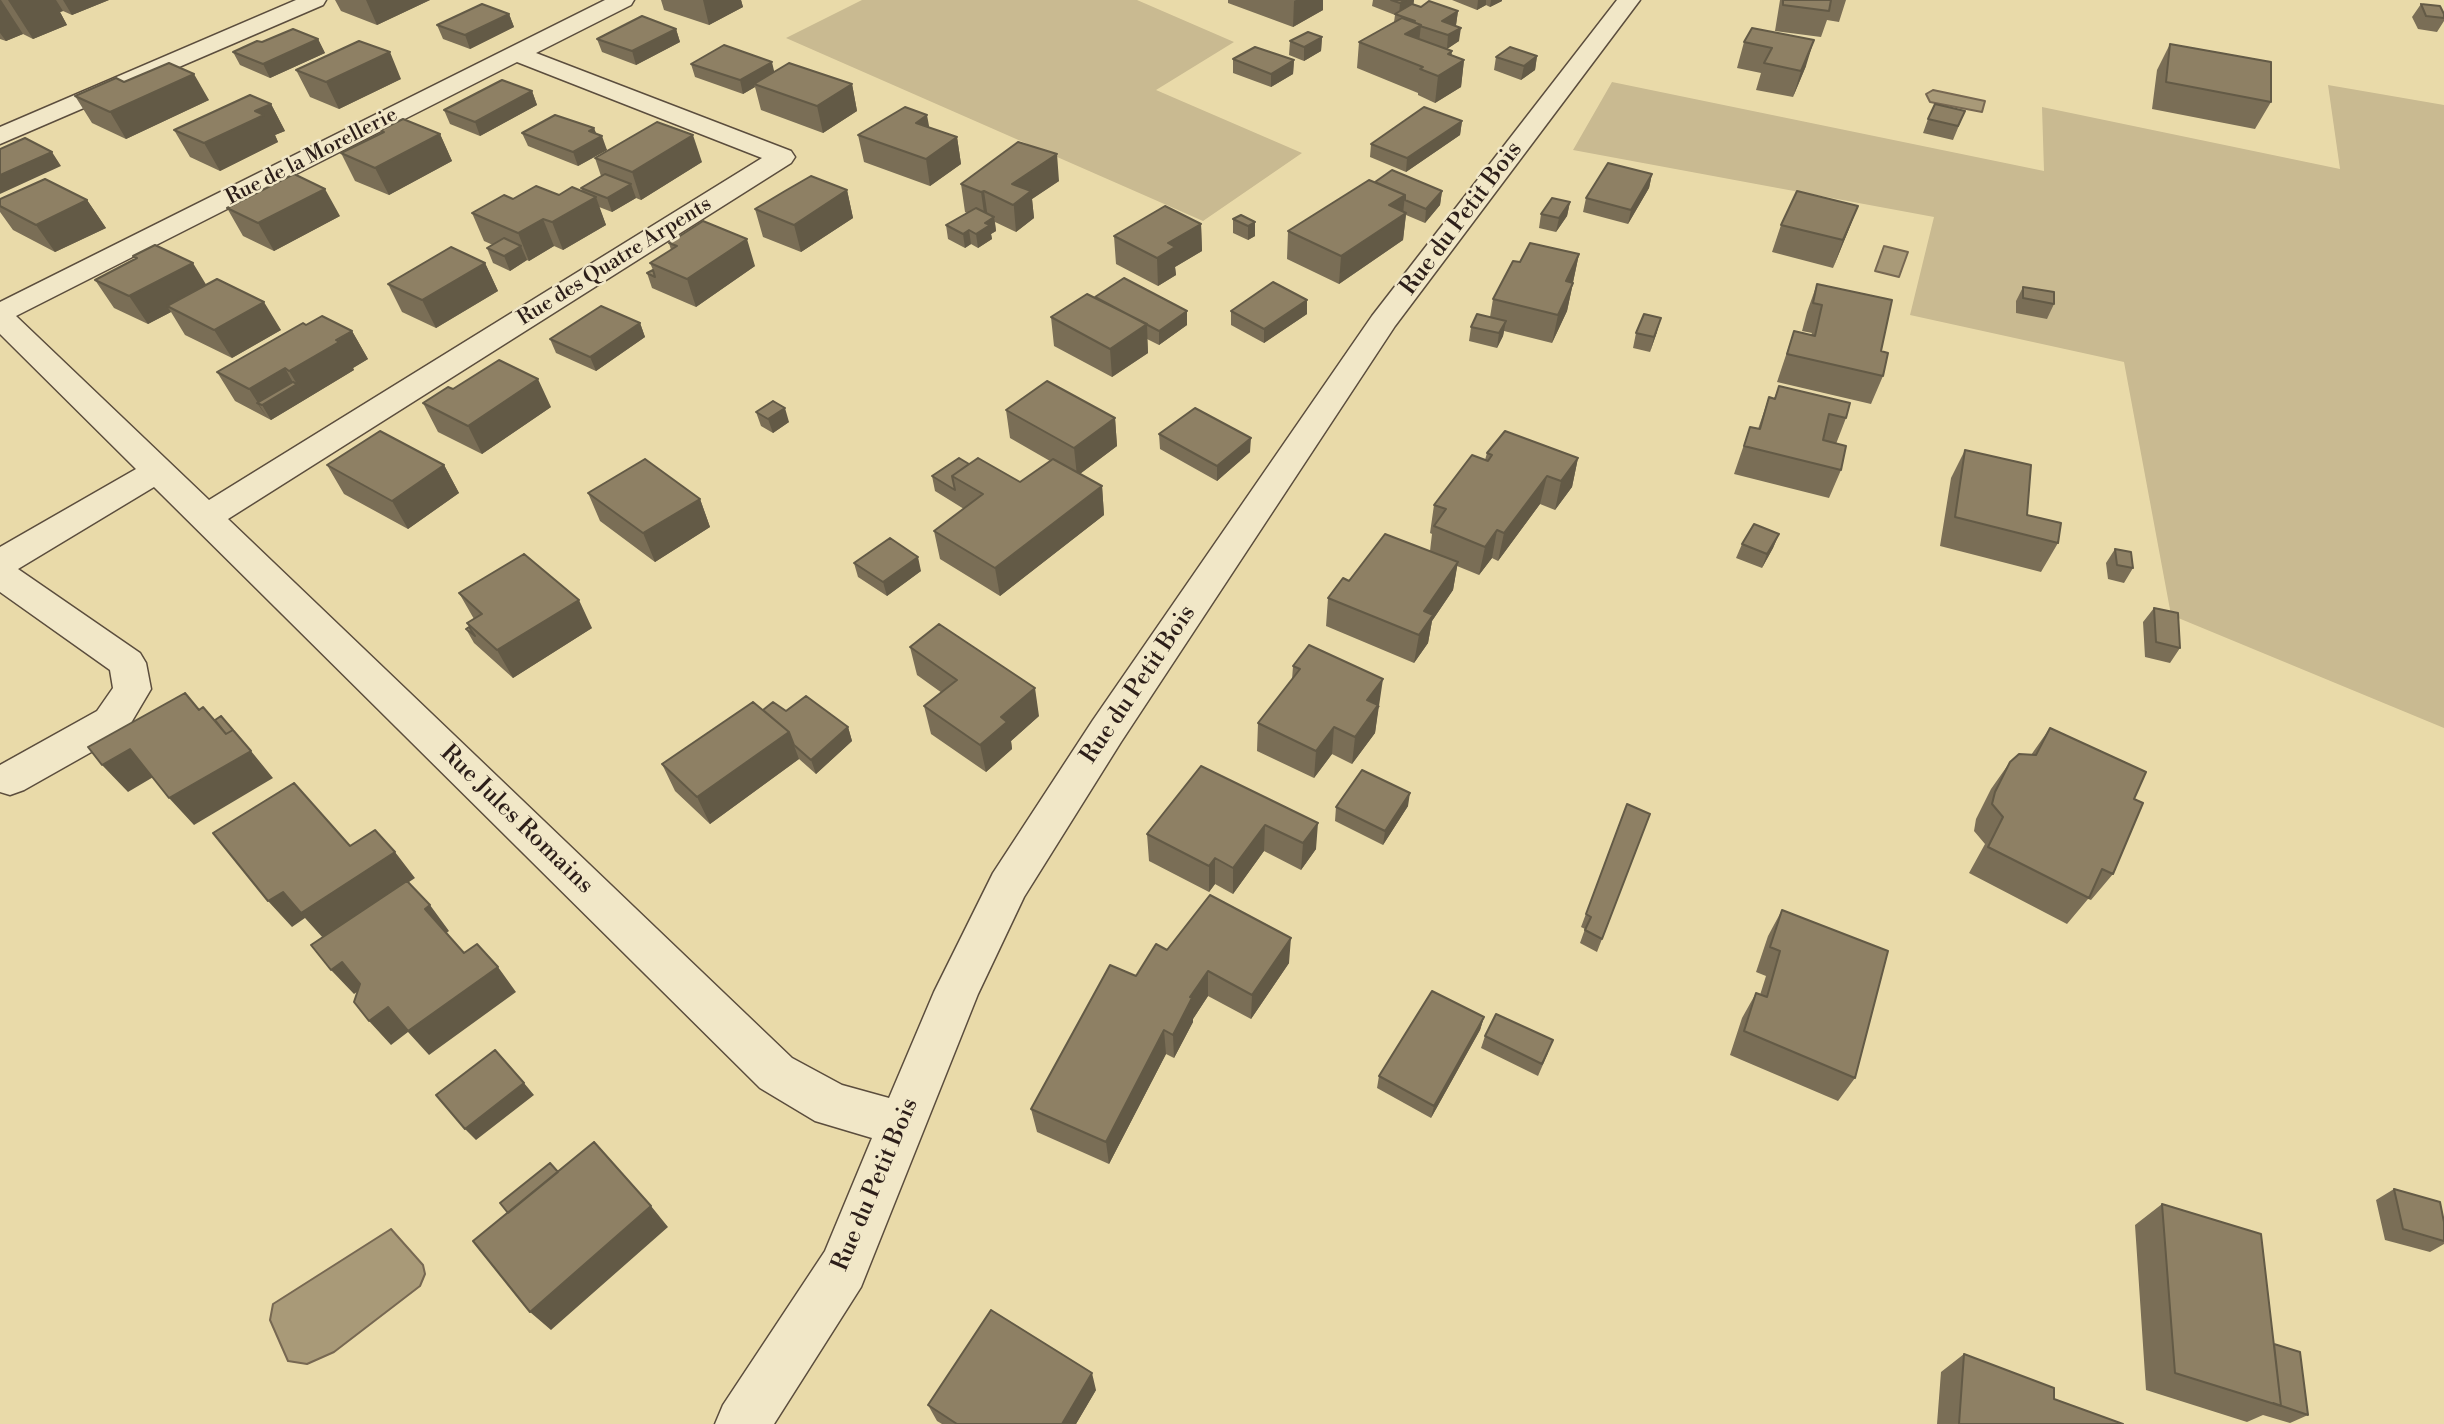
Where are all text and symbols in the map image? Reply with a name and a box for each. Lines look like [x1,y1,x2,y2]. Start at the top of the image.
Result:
street label: Rue de la Morellerie [222,103,402,211]
street label: Rue du Petit Bois [1395,136,1529,302]
street label: Rue des Quatre Arpents [513,192,717,332]
street label: Rue du Petit Bois [1075,600,1203,770]
street label: Rue Jules Romains [433,740,599,900]
street label: Rue du Petit Bois [827,1094,925,1276]

